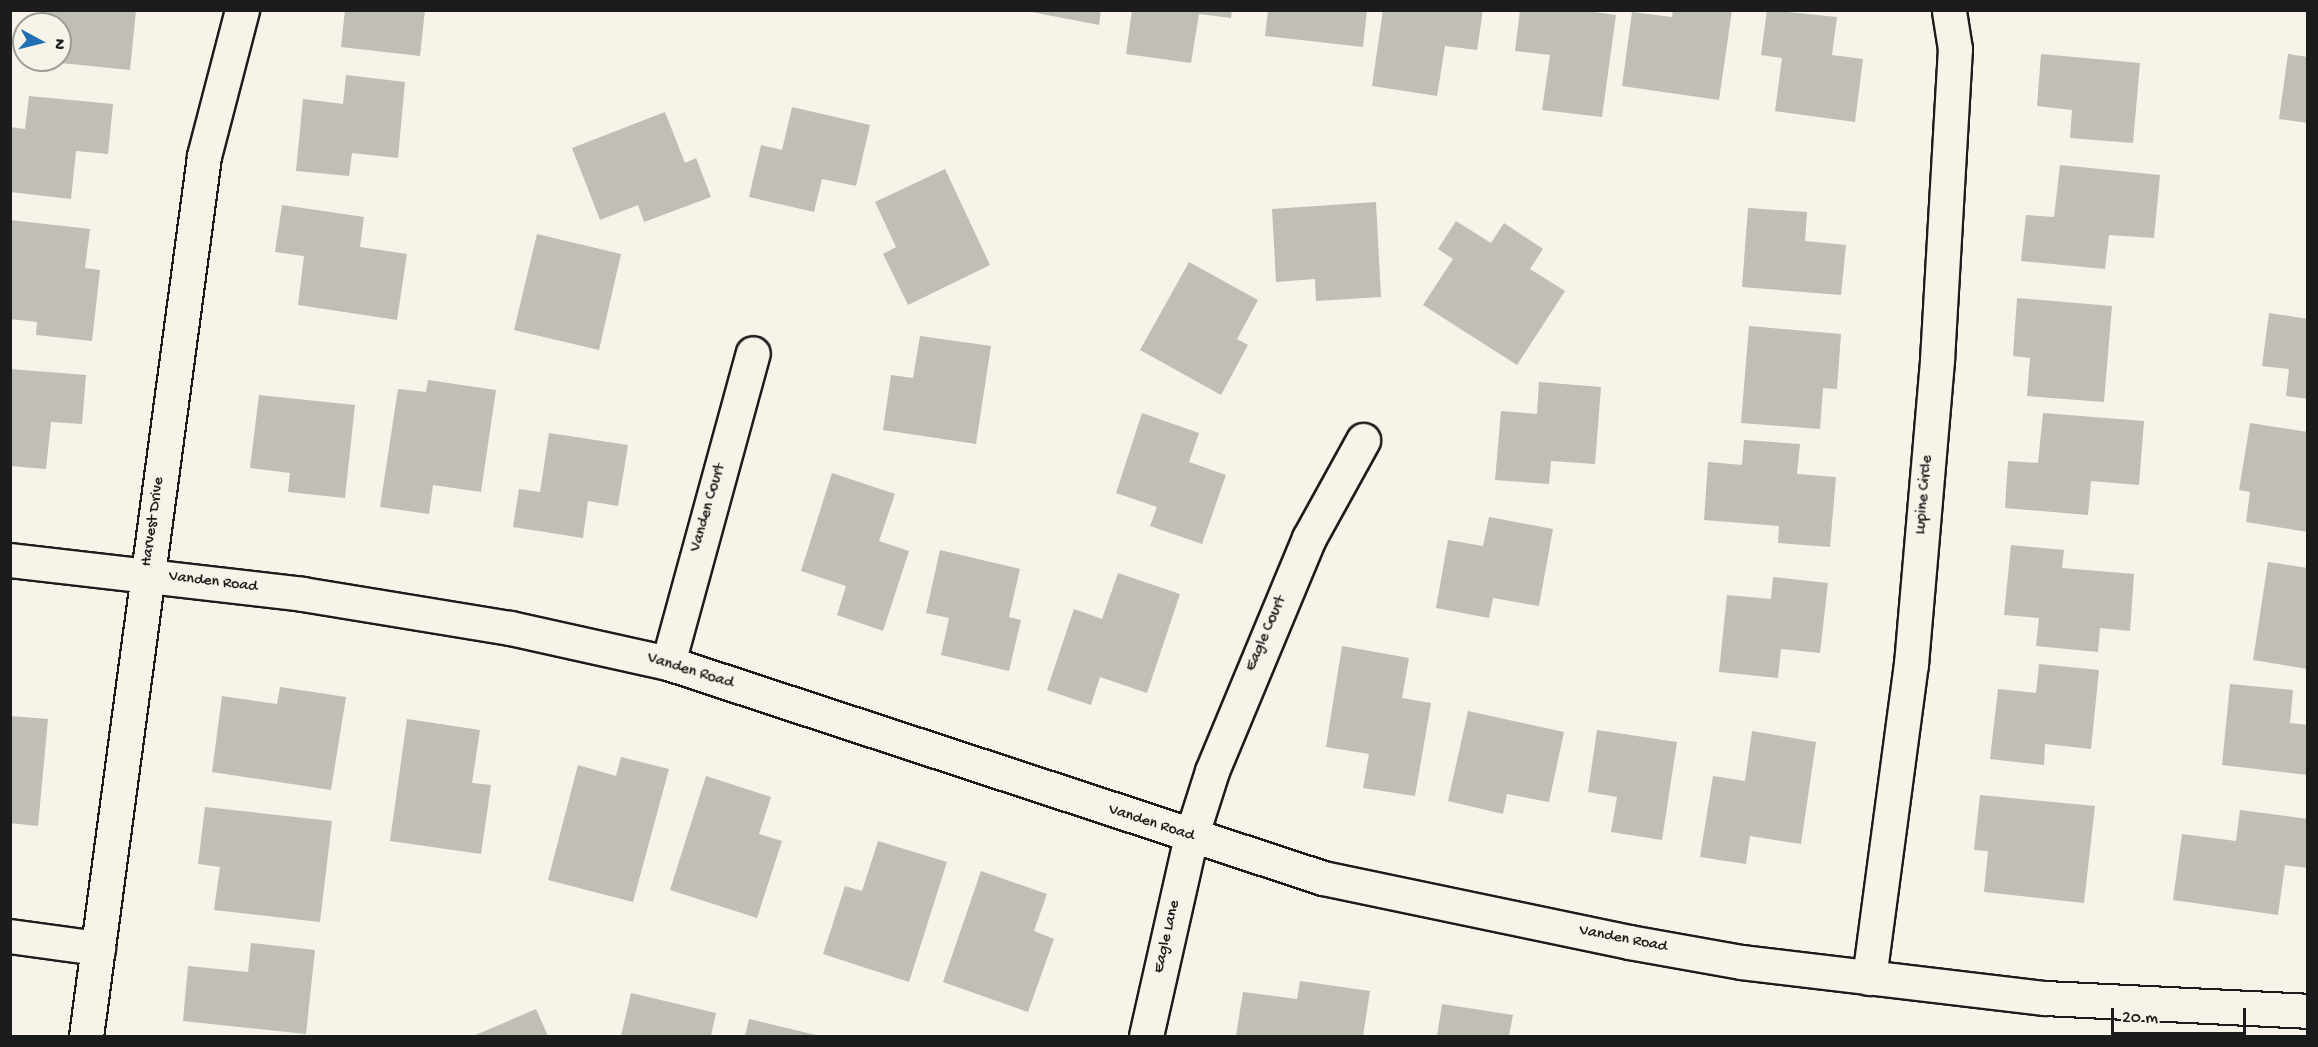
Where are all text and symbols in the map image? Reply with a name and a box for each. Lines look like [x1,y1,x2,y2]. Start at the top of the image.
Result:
north arrow [12,12,72,72]
text: N [48,38,68,50]
street label: Lupine Circle [1912,455,1938,535]
street label: Vanden Court [687,462,731,554]
street label: Harvest Drive [138,476,170,568]
street label: Vanden Road [167,568,259,598]
street label: Eagle Court [1242,593,1292,675]
street label: Vanden Road [644,650,736,694]
street label: Vanden Road [1106,801,1196,847]
street label: Eagle Lane [1150,899,1186,975]
street label: Vanden Road [1577,922,1669,958]
scale bar [2114,996,2249,1034]
text: 20 m [2122,1008,2158,1029]

